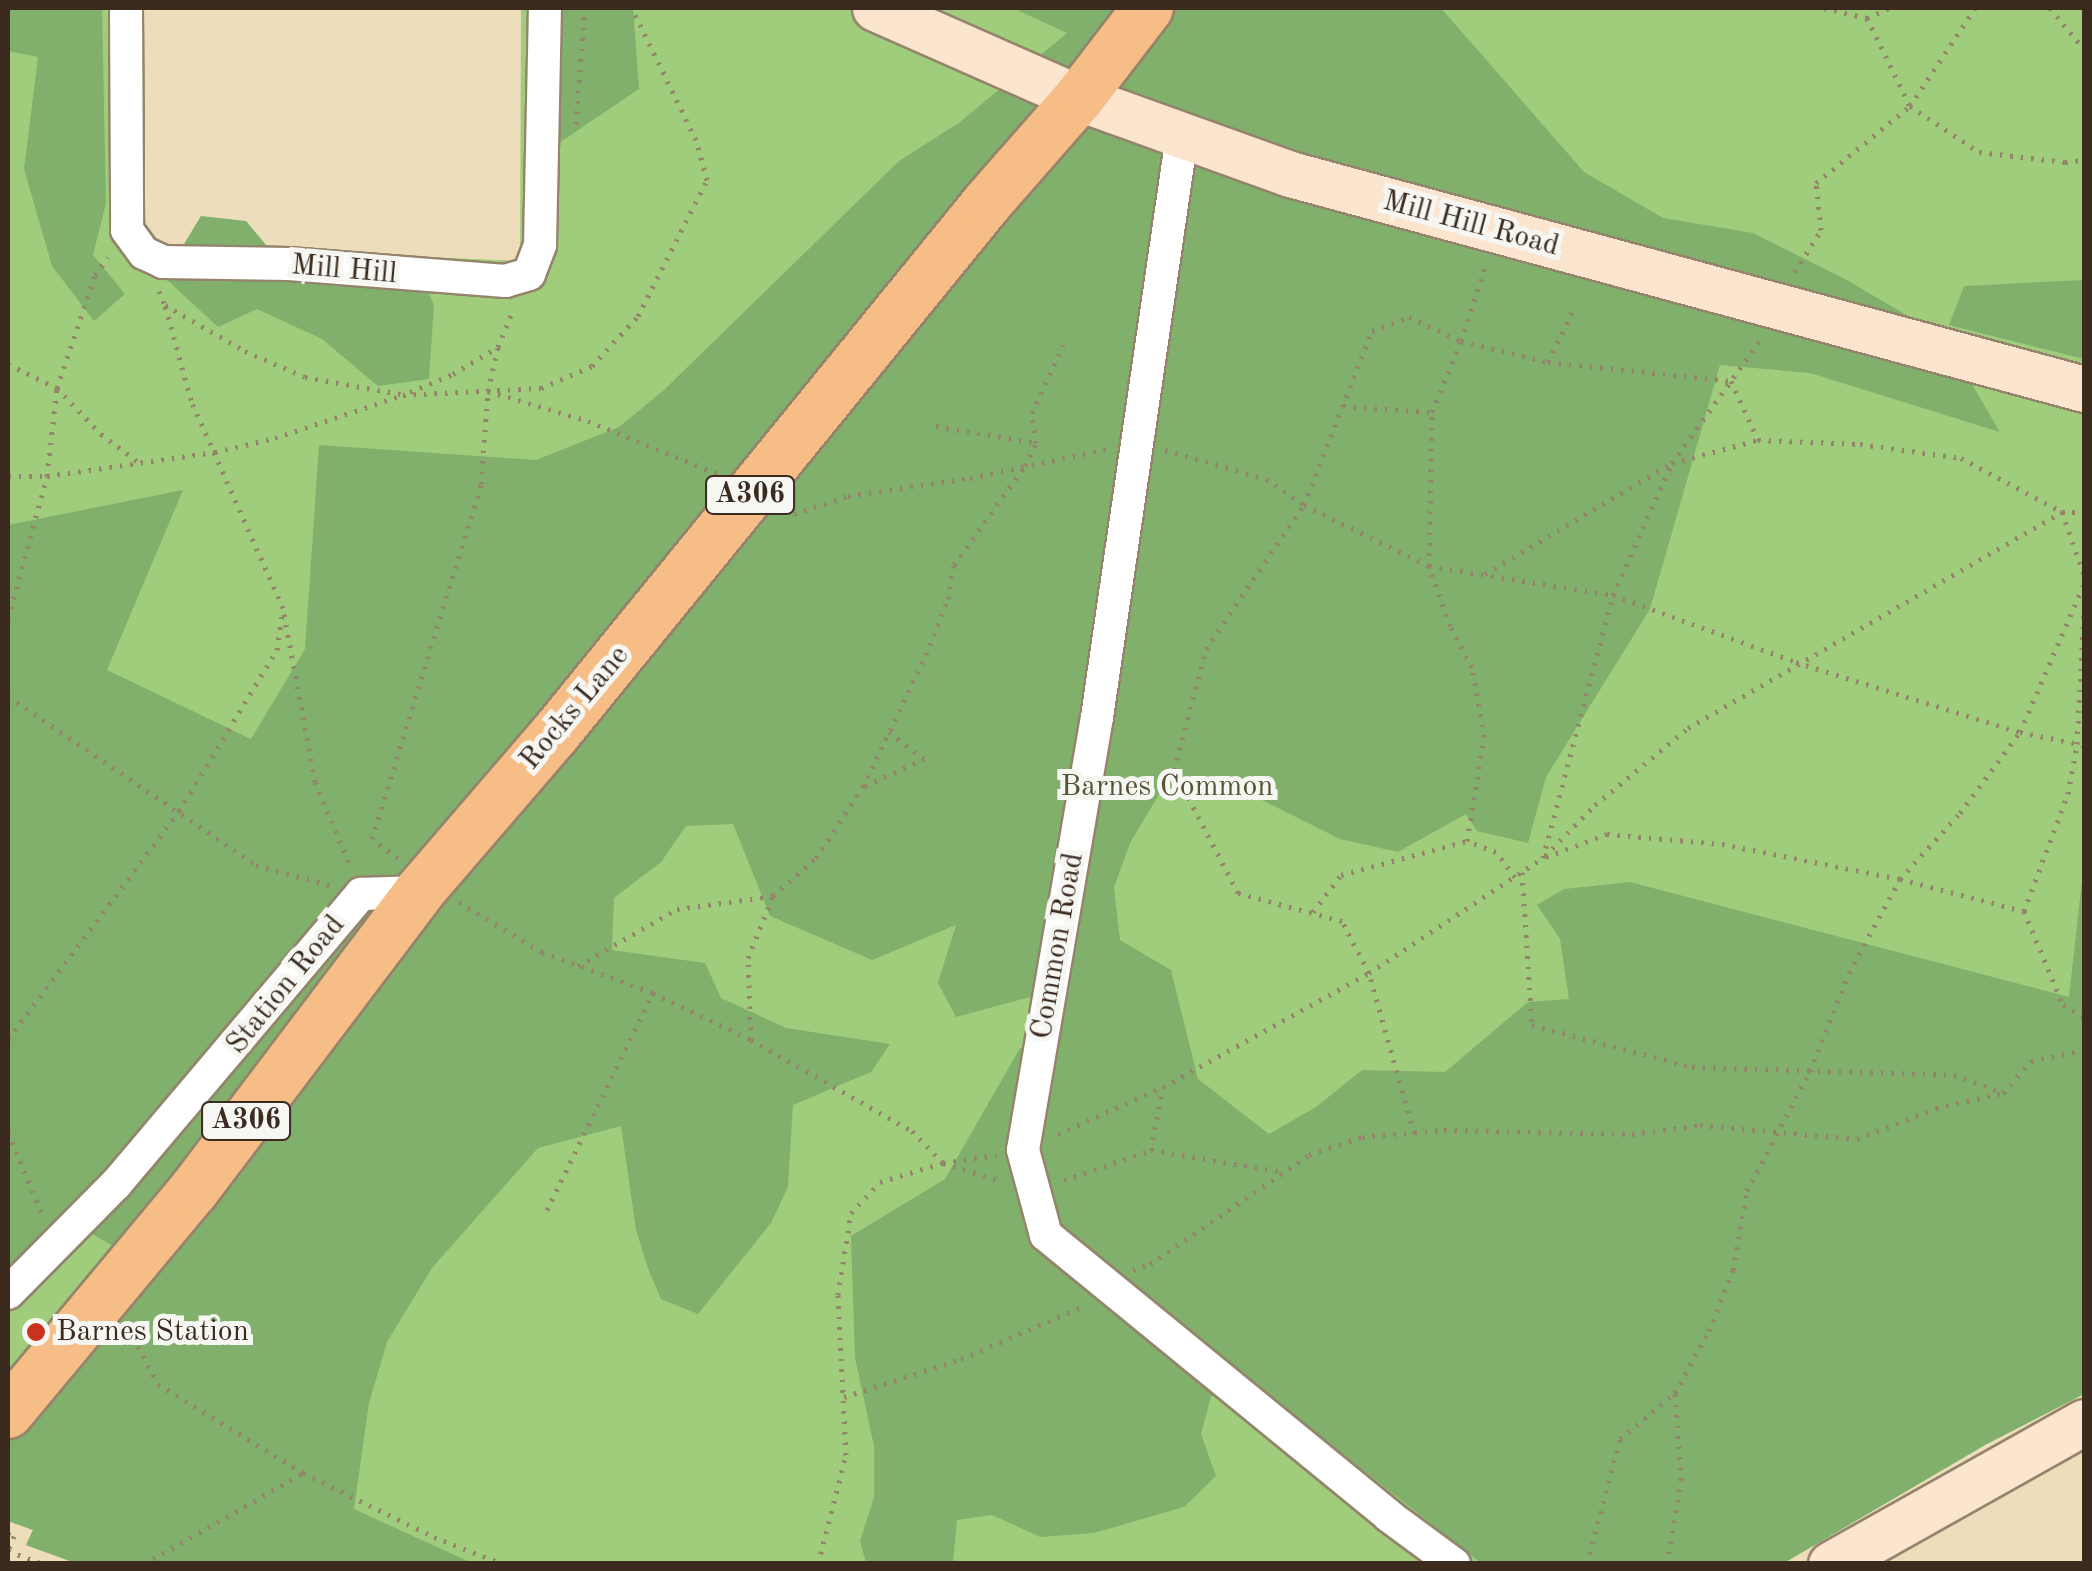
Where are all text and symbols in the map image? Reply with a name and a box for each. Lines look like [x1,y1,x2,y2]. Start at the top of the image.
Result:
street label: Mill Hill Road [1379,183,1563,265]
street label: Mill Hill [290,247,398,293]
road number: A306 [705,472,795,518]
street label: Rocks Lane [513,638,637,778]
park label: Barnes Common [1061,769,1273,805]
street label: Common Road [1024,850,1092,1042]
street label: Station Road [219,908,353,1062]
road number: A306 [201,1098,291,1144]
place label: Barnes Station [56,1314,249,1350]
marker: Barnes Station [25,1321,47,1343]

